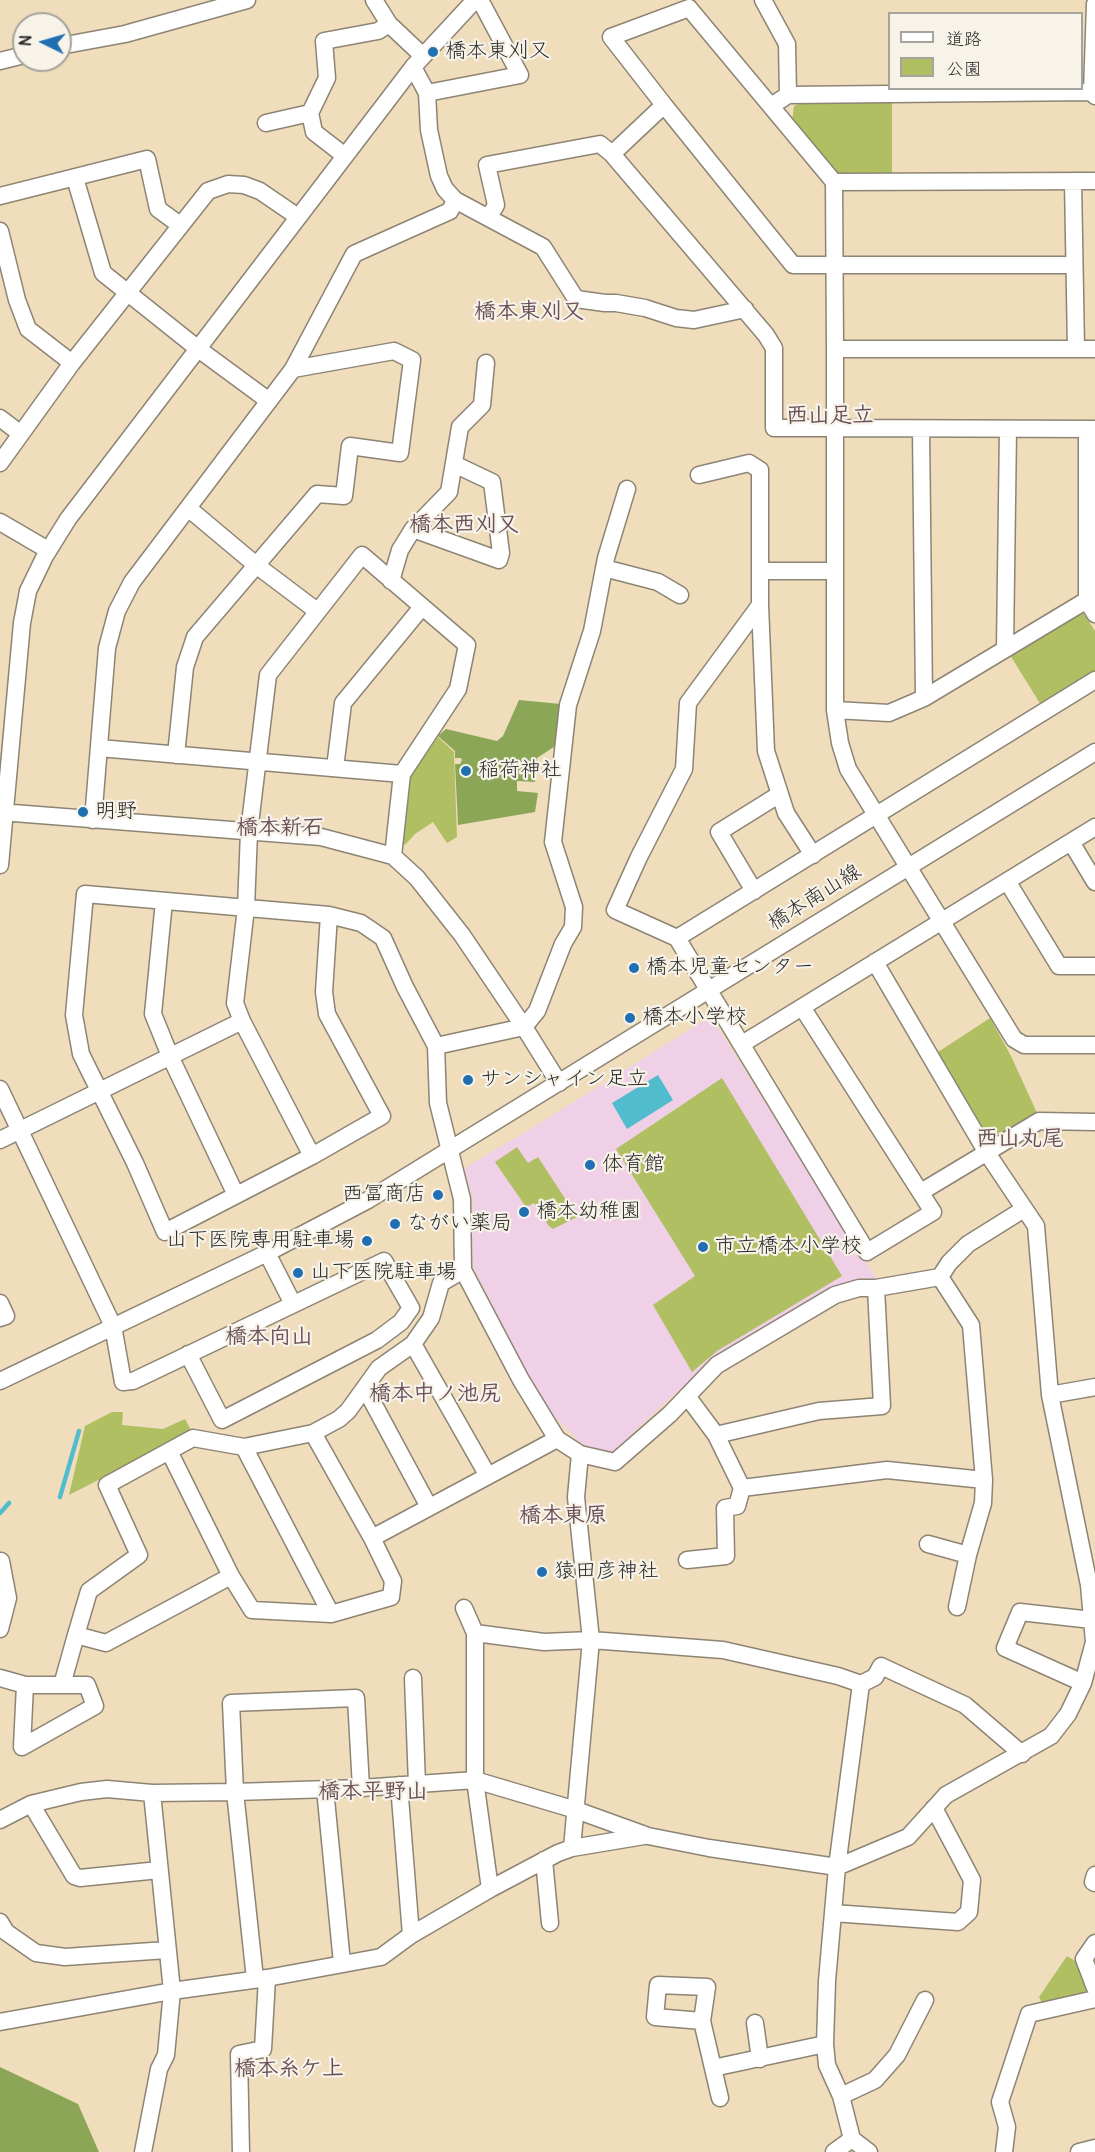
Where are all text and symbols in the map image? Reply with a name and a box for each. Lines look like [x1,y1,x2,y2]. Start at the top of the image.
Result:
north arrow [12,12,72,72]
legend [888,12,1083,90]
text: 道路 [946,28,982,51]
text: N [16,34,36,47]
place label: 橋本東刈又 [445,39,550,65]
marker: 橋本東刈又 [426,45,440,59]
text: 公園 [946,58,982,81]
district label: 橋本東刈又 [474,299,584,325]
district label: 西山足立 [786,403,874,429]
district label: 橋本西刈又 [409,512,519,538]
place label: 稲荷神社 [478,758,562,784]
marker: 稲荷神社 [459,764,473,778]
place label: 明野 [95,799,137,825]
marker: 明野 [76,805,90,819]
district label: 橋本新石 [236,815,324,841]
street label: 橋本南山線 [764,859,866,937]
place label: 橋本児童センター [646,955,814,981]
marker: 橋本児童センター [627,961,641,975]
place label: 橋本小学校 [642,1005,747,1031]
marker: 橋本小学校 [623,1011,637,1025]
place label: サンシャイン足立 [480,1067,648,1093]
marker: サンシャイン足立 [461,1073,475,1087]
district label: 西山丸尾 [976,1126,1064,1152]
place label: 体育館 [602,1152,665,1178]
marker: 体育館 [583,1158,597,1172]
place label: 西冨商店 [342,1182,426,1208]
marker: 西冨商店 [431,1188,445,1202]
place label: 橋本幼稚園 [536,1199,641,1225]
marker: 橋本幼稚園 [517,1205,531,1219]
place label: ながい薬局 [407,1211,512,1237]
marker: ながい薬局 [388,1217,402,1231]
place label: 山下医院専用駐車場 [166,1228,355,1254]
marker: 山下医院専用駐車場 [360,1234,374,1248]
place label: 市立橋本小学校 [715,1234,862,1260]
marker: 市立橋本小学校 [696,1240,710,1254]
place label: 山下医院駐車場 [310,1260,457,1286]
marker: 山下医院駐車場 [291,1266,305,1280]
district label: 橋本向山 [225,1324,313,1350]
district label: 橋本中ノ池尻 [369,1381,501,1407]
district label: 橋本東原 [519,1503,607,1529]
place label: 猿田彦神社 [554,1559,659,1585]
marker: 猿田彦神社 [535,1565,549,1579]
district label: 橋本平野山 [318,1779,428,1805]
district label: 橋本糸ケ上 [234,2056,344,2082]

